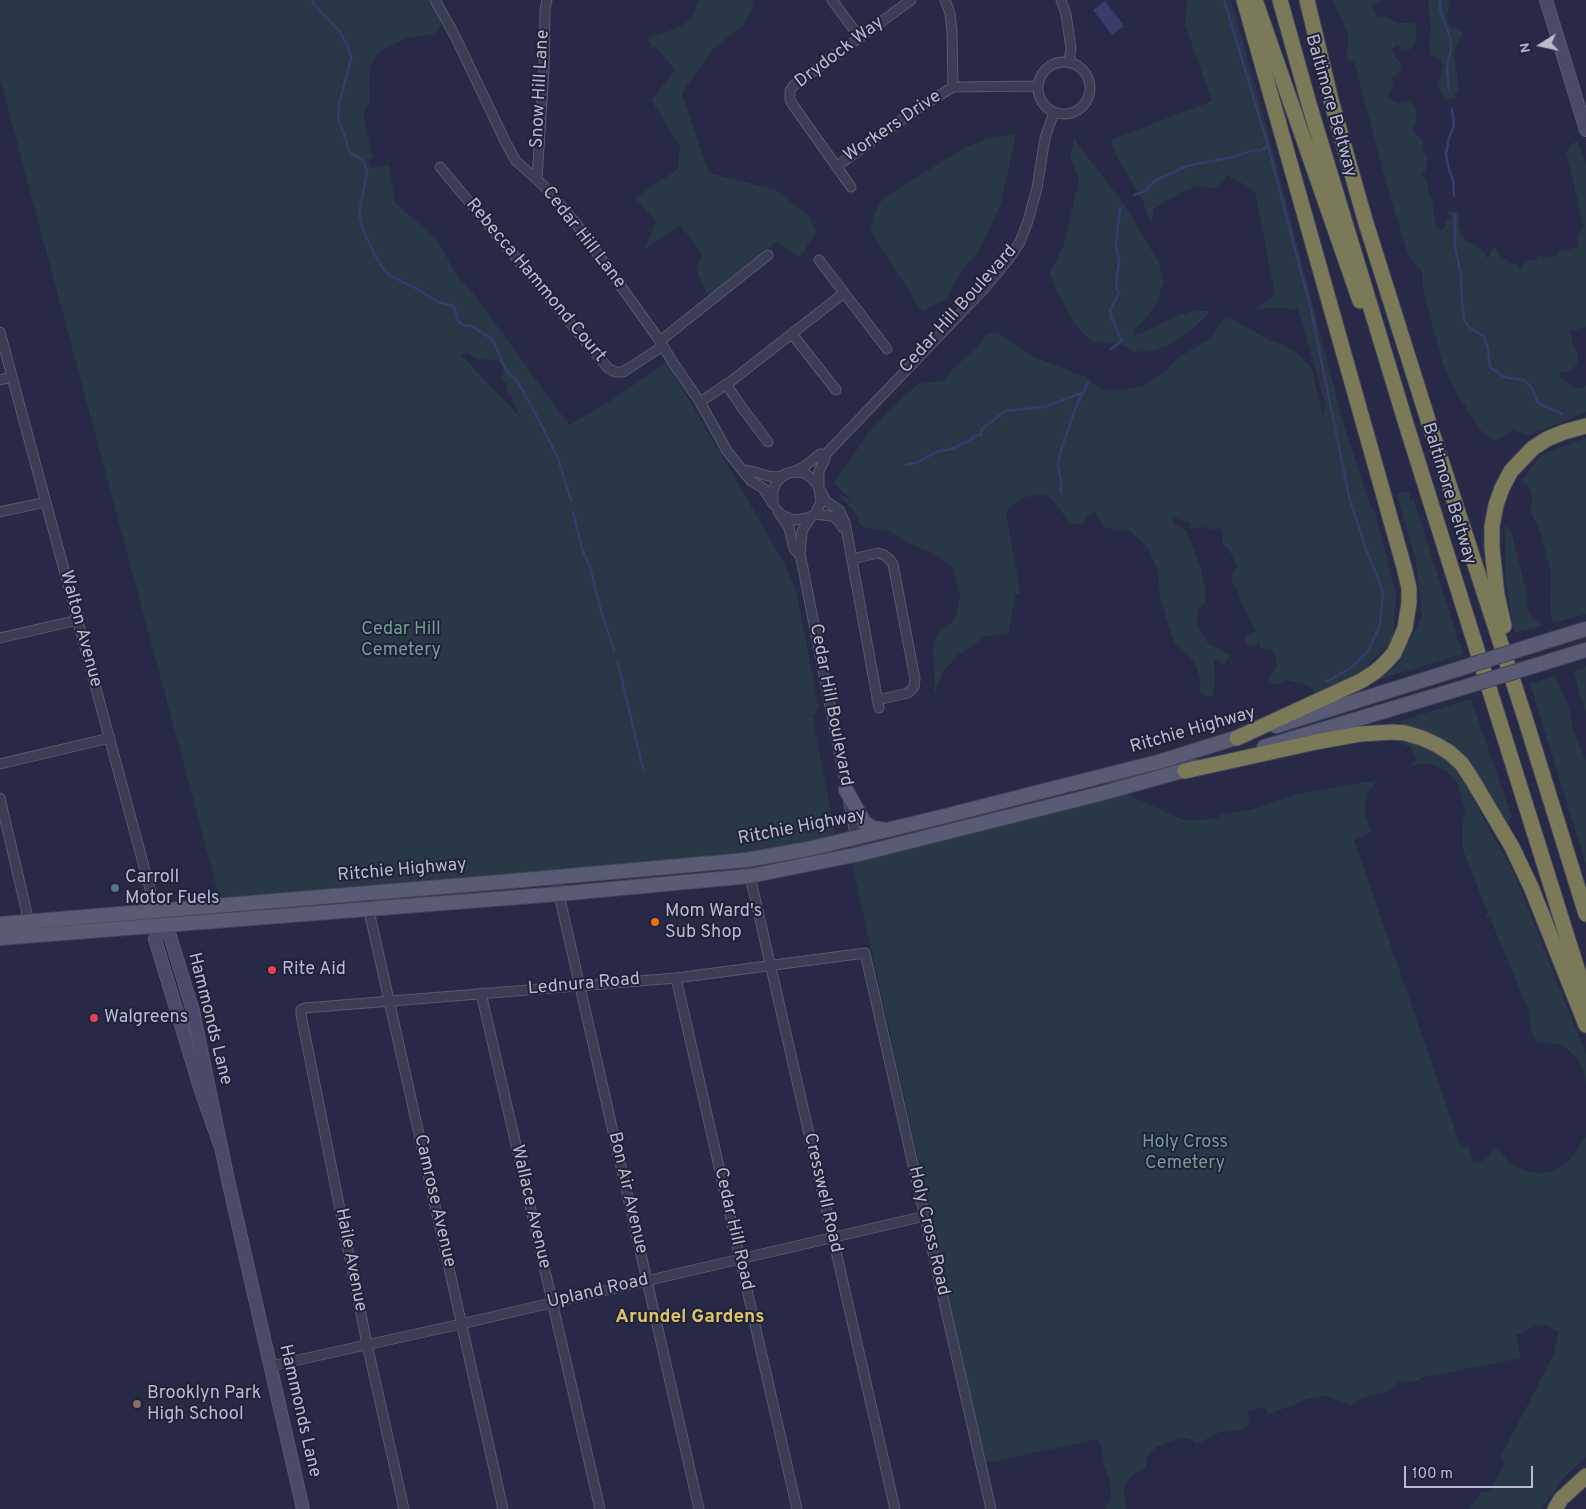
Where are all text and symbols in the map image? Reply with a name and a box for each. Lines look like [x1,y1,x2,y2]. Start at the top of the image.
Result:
street label: Drydock Way [791,13,889,93]
north arrow [1516,20,1566,70]
street label: Snow Hill Lane [527,29,555,149]
street label: Baltimore Beltway [1299,32,1361,180]
text: N [1516,41,1535,54]
street label: Workers Drive [840,87,946,167]
street label: Cedar Hill Lane [536,183,630,293]
street label: Rebecca Hammond Court [460,195,610,367]
street label: Cedar Hill Boulevard [896,241,1022,379]
street label: Baltimore Beltway [1416,420,1480,568]
street label: Walton Avenue [54,568,106,690]
park label: Cedar Hill Cemetery [361,619,441,662]
street label: Cedar Hill Boulevard [804,622,856,788]
street label: Ritchie Highway [1128,703,1258,759]
street label: Ritchie Highway [736,805,868,851]
street label: Ritchie Highway [336,855,468,887]
place label: Carroll Motor Fuels [125,867,220,910]
marker: Carroll Motor Fuels [109,882,121,894]
place label: Mom Ward's Sub Shop [665,901,762,944]
marker: Mom Ward's Sub Shop [649,916,661,928]
street label: Hammonds Lane [182,951,236,1087]
place label: Rite Aid [282,959,346,981]
marker: Rite Aid [266,964,278,976]
street label: Lednura Road [527,969,641,1001]
place label: Walgreens [104,1007,188,1029]
marker: Walgreens [88,1012,100,1024]
street label: Bon Air Avenue [602,1130,652,1256]
street label: Cresswell Road [798,1131,846,1255]
park label: Holy Cross Cemetery [1142,1132,1228,1174]
street label: Camrose Avenue [408,1133,460,1269]
street label: Wallace Avenue [505,1143,555,1271]
street label: Holy Cross Road [903,1164,953,1298]
street label: Cedar Hill Road [708,1166,758,1292]
street label: Haile Avenue [329,1206,371,1314]
street label: Upland Road [545,1270,651,1314]
district label: Arundel Gardens [615,1307,765,1329]
street label: Hammonds Lane [273,1342,325,1480]
place label: Brooklyn Park High School [147,1383,261,1426]
marker: Brooklyn Park High School [131,1398,143,1410]
scale bar [1406,1456,1535,1488]
text: 100 m [1412,1465,1453,1484]

